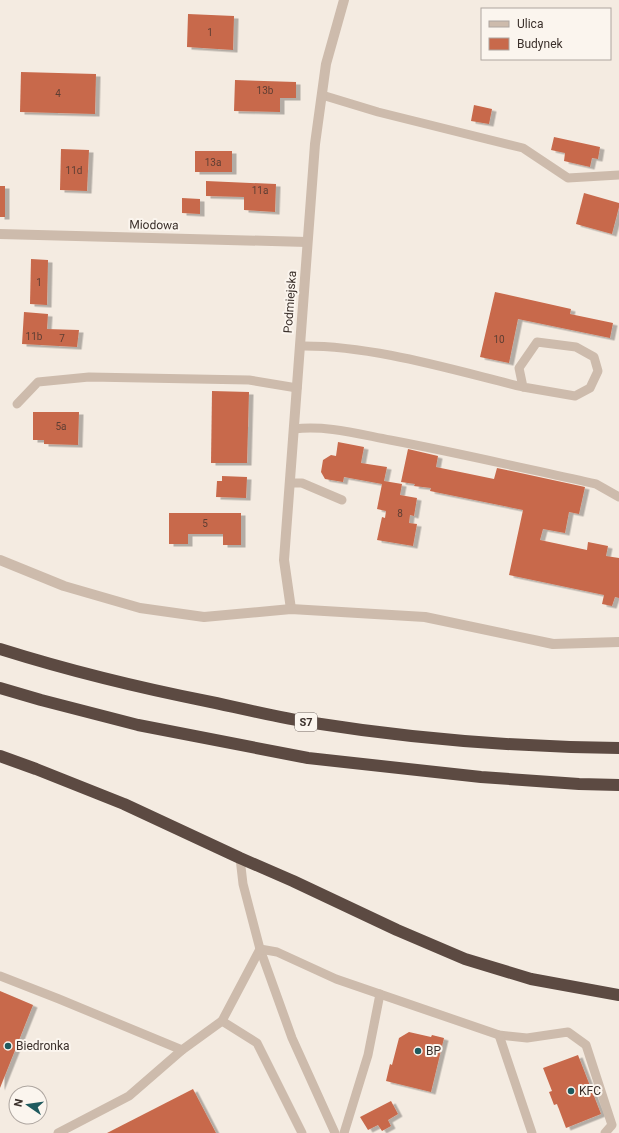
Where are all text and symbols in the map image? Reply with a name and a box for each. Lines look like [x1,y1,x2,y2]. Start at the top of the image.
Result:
legend [481,8,611,60]
text: Ulica [517,17,543,31]
house number: 1 [207,27,213,38]
text: Budynek [517,37,564,51]
house number: 13b [257,85,274,96]
house number: 4 [55,88,61,99]
house number: 13a [205,157,221,168]
house number: 11d [66,165,82,176]
house number: 11a [252,185,268,196]
street label: Miodowa [129,218,179,232]
street label: Podmiejska [281,270,299,334]
house number: 1 [36,277,42,288]
house number: 11b [26,331,43,342]
house number: 7 [59,333,65,344]
house number: 10 [493,334,505,345]
house number: 5a [55,421,67,432]
house number: 8 [397,508,403,519]
house number: 5 [202,518,208,529]
road number: S7 [295,713,317,731]
place label: Biedronka [16,1039,70,1053]
marker: Biedronka [3,1041,13,1051]
place label: BP [426,1044,441,1058]
marker: BP [413,1046,423,1056]
place label: KFC [579,1084,601,1098]
north arrow [8,1085,48,1125]
marker: KFC [566,1086,576,1096]
text: N [12,1097,26,1108]

